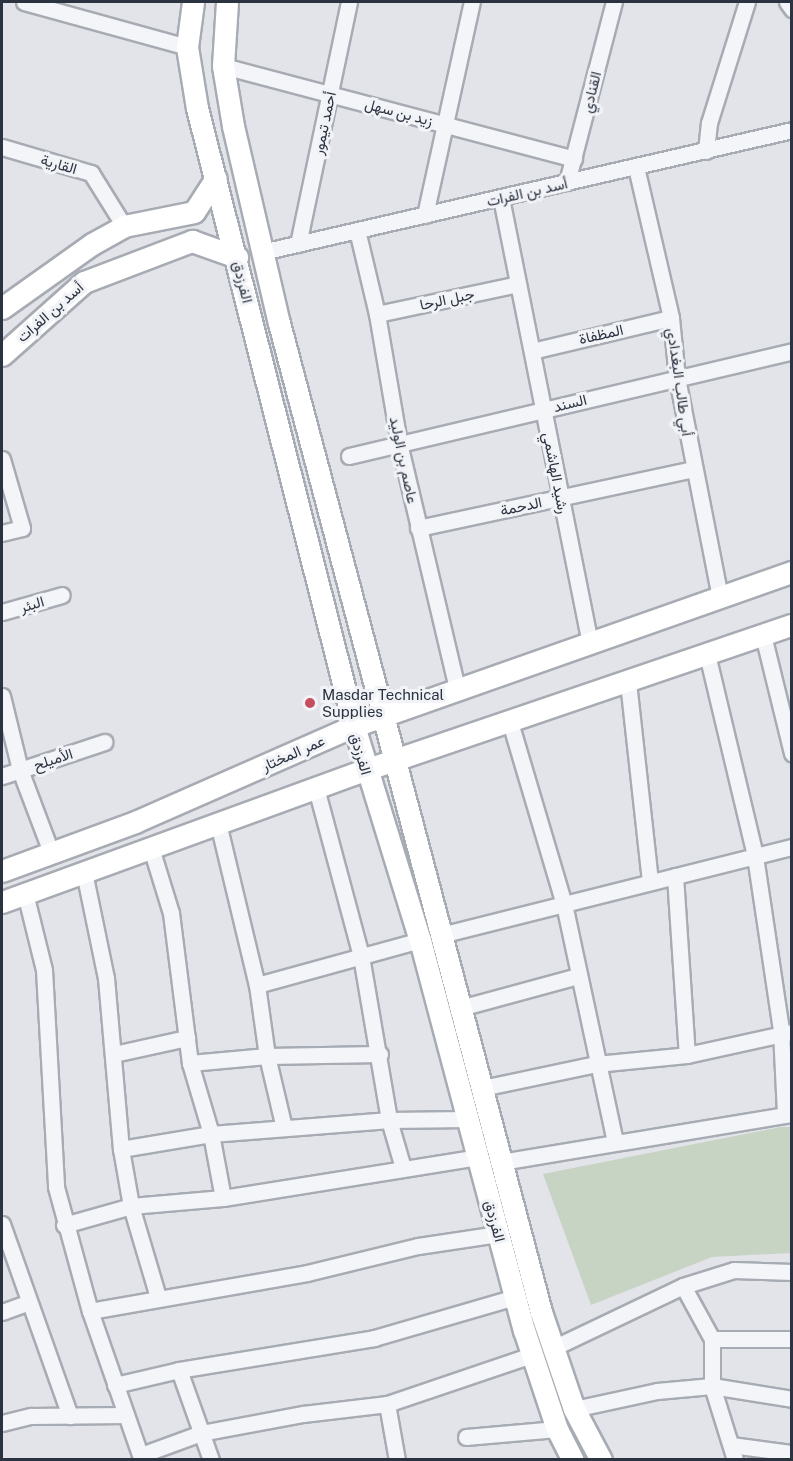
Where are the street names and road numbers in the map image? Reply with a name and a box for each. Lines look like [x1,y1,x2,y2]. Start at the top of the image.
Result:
street label: القنادي [577,69,605,115]
street label: أحمد تيمور [309,90,339,156]
street label: زيد بن سهل [363,94,435,130]
street label: القارية [39,150,79,178]
street label: أسد بن الفرات [485,174,569,210]
street label: الفرزدق [229,259,257,305]
street label: أسد بن الفرات [13,278,87,346]
street label: جبل الرحا [418,284,476,314]
street label: المظفاة [577,320,625,348]
street label: أبي طالب البغدادي [663,327,697,437]
street label: السند [552,390,588,416]
street label: عاصم بن الوليد [386,415,422,505]
street label: رشيد الهاشمي [539,431,573,515]
street label: الدحمة [498,493,544,519]
street label: البئر [18,592,46,616]
street label: عمر المختار [259,731,327,775]
street label: الفرزدق [347,731,375,777]
street label: الأميلح [31,744,75,774]
street label: الفرزدق [481,1198,509,1244]

